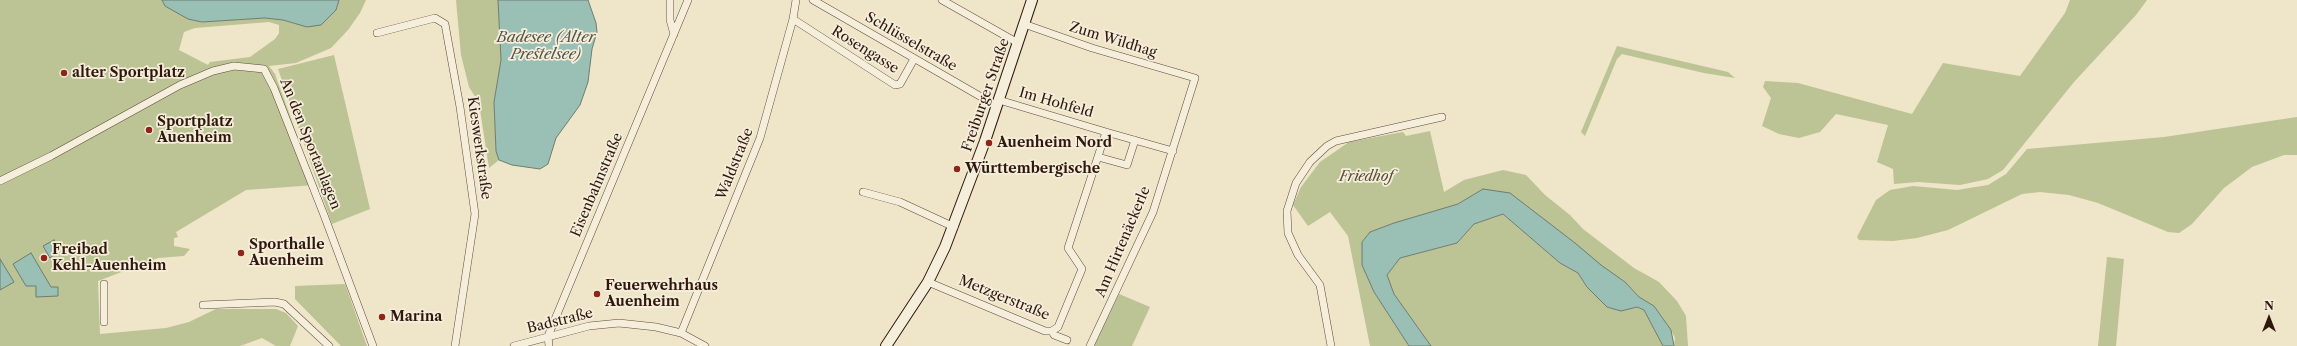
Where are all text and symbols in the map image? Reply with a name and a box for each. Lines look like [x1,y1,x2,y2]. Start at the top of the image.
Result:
street label: Schlüsselstraße [862,9,960,75]
street label: Zum Wildhag [1067,19,1159,61]
street label: Rosengasse [828,23,902,77]
water label: Badesee (Alter Prestelsee) [496,29,596,64]
street label: Freiburger Straße [959,36,1013,154]
place label: alter Sportplatz [72,65,185,81]
marker: alter Sportplatz [59,68,69,78]
street label: An den Sportanlagen [276,76,344,212]
street label: Im Hohfeld [1017,84,1095,122]
street label: Kieswerkstraße [463,95,495,201]
place label: Sportplatz Auenheim [157,114,233,146]
marker: Sportplatz Auenheim [144,125,154,135]
street label: Waldstraße [713,126,757,202]
street label: Eisenbahnstraße [567,130,627,240]
place label: Auenheim Nord [997,135,1112,151]
marker: Auenheim Nord [984,138,994,148]
place label: Württembergische [965,161,1100,177]
marker: Württembergische [952,164,962,174]
park label: Friedhof [1339,169,1393,185]
street label: Am Hirtenäckerle [1092,184,1154,300]
place label: Sporthalle Auenheim [249,237,325,270]
place label: Freibad Kehl-Auenheim [52,242,166,274]
marker: Sporthalle Auenheim [236,248,246,258]
marker: Freibad Kehl-Auenheim [39,253,49,263]
street label: Metzgerstraße [956,272,1052,324]
place label: Feuerwehrhaus Auenheim [605,278,718,310]
marker: Feuerwehrhaus Auenheim [592,289,602,299]
north arrow [2249,298,2289,338]
text: N [2264,299,2274,313]
street label: Badstraße [525,305,595,337]
place label: Marina [390,309,442,325]
marker: Marina [377,312,387,322]

